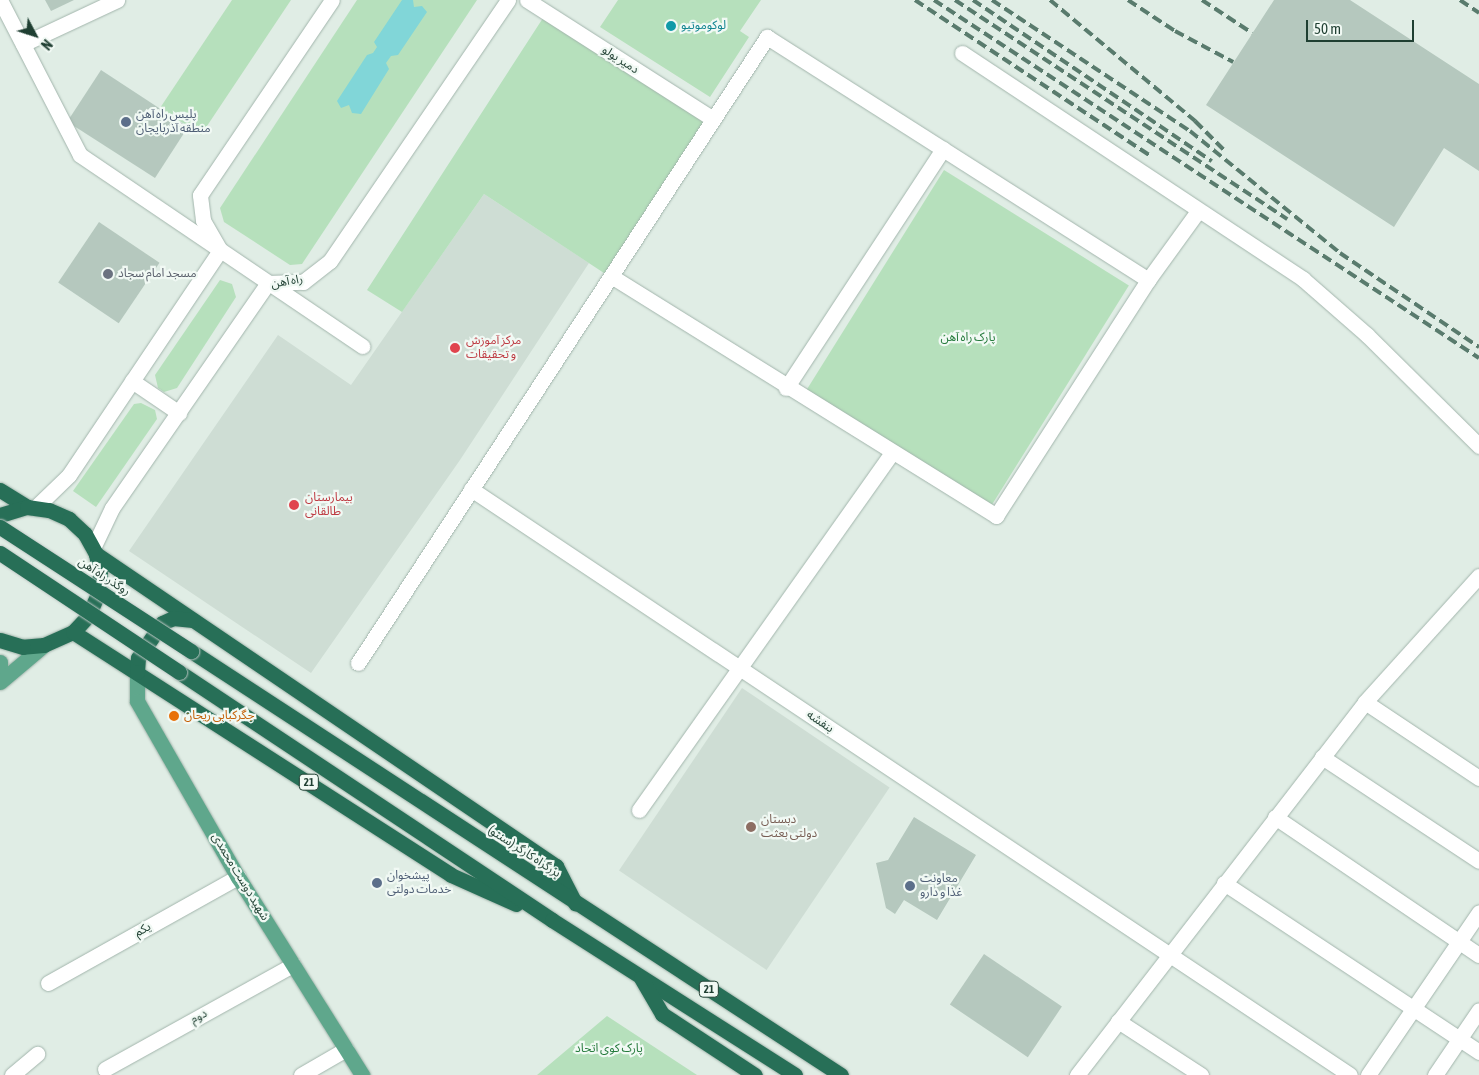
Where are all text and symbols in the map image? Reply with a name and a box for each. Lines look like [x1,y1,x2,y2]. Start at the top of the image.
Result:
north arrow [10,10,60,60]
scale bar [1309,10,1416,42]
place label: لوکوموتیو [681,19,726,33]
marker: لوکوموتیو [665,20,677,32]
text: 50 m [1314,20,1341,37]
text: N [38,36,55,53]
street label: دمیر یولو [599,43,641,77]
place label: پلیس راه آهن منطقه آذربایجان [136,108,211,136]
marker: پلیس راه آهن منطقه آذربایجان [120,116,132,128]
place label: مسجد امام سجاد [118,267,197,281]
marker: مسجد امام سجاد [102,268,114,280]
street label: راه آهن [270,272,304,292]
park label: پارک راه آهن [940,331,996,345]
place label: مرکز آموزش و تحقیقات [466,334,521,362]
marker: مرکز آموزش و تحقیقات [448,341,462,355]
place label: بیمارستان طالقانی [305,491,353,519]
marker: بیمارستان طالقانی [287,498,301,512]
street label: روگذر راه آهن [75,555,133,599]
street label: بنفشه [804,708,836,736]
place label: جگرکبابی ریحان [184,709,255,723]
marker: جگرکبابی ریحان [168,710,180,722]
road number: 21 [298,774,320,790]
place label: دبستان دولتی بعثت [761,813,817,841]
marker: دبستان دولتی بعثت [745,821,757,833]
street label: بزرگراه کارگر (سنتو) [485,823,563,881]
street label: شهید دوست محمدی [208,831,272,923]
place label: پیشخوان خدمات دولتی [387,869,451,897]
place label: معاونت غذا و دارو [920,872,962,900]
marker: پیشخوان خدمات دولتی [371,877,383,889]
marker: معاونت غذا و دارو [904,880,916,892]
street label: یکم [132,920,154,940]
road number: 21 [698,981,720,998]
street label: دوم [188,1007,210,1027]
park label: پارک کوی اتحاد [575,1042,643,1056]

